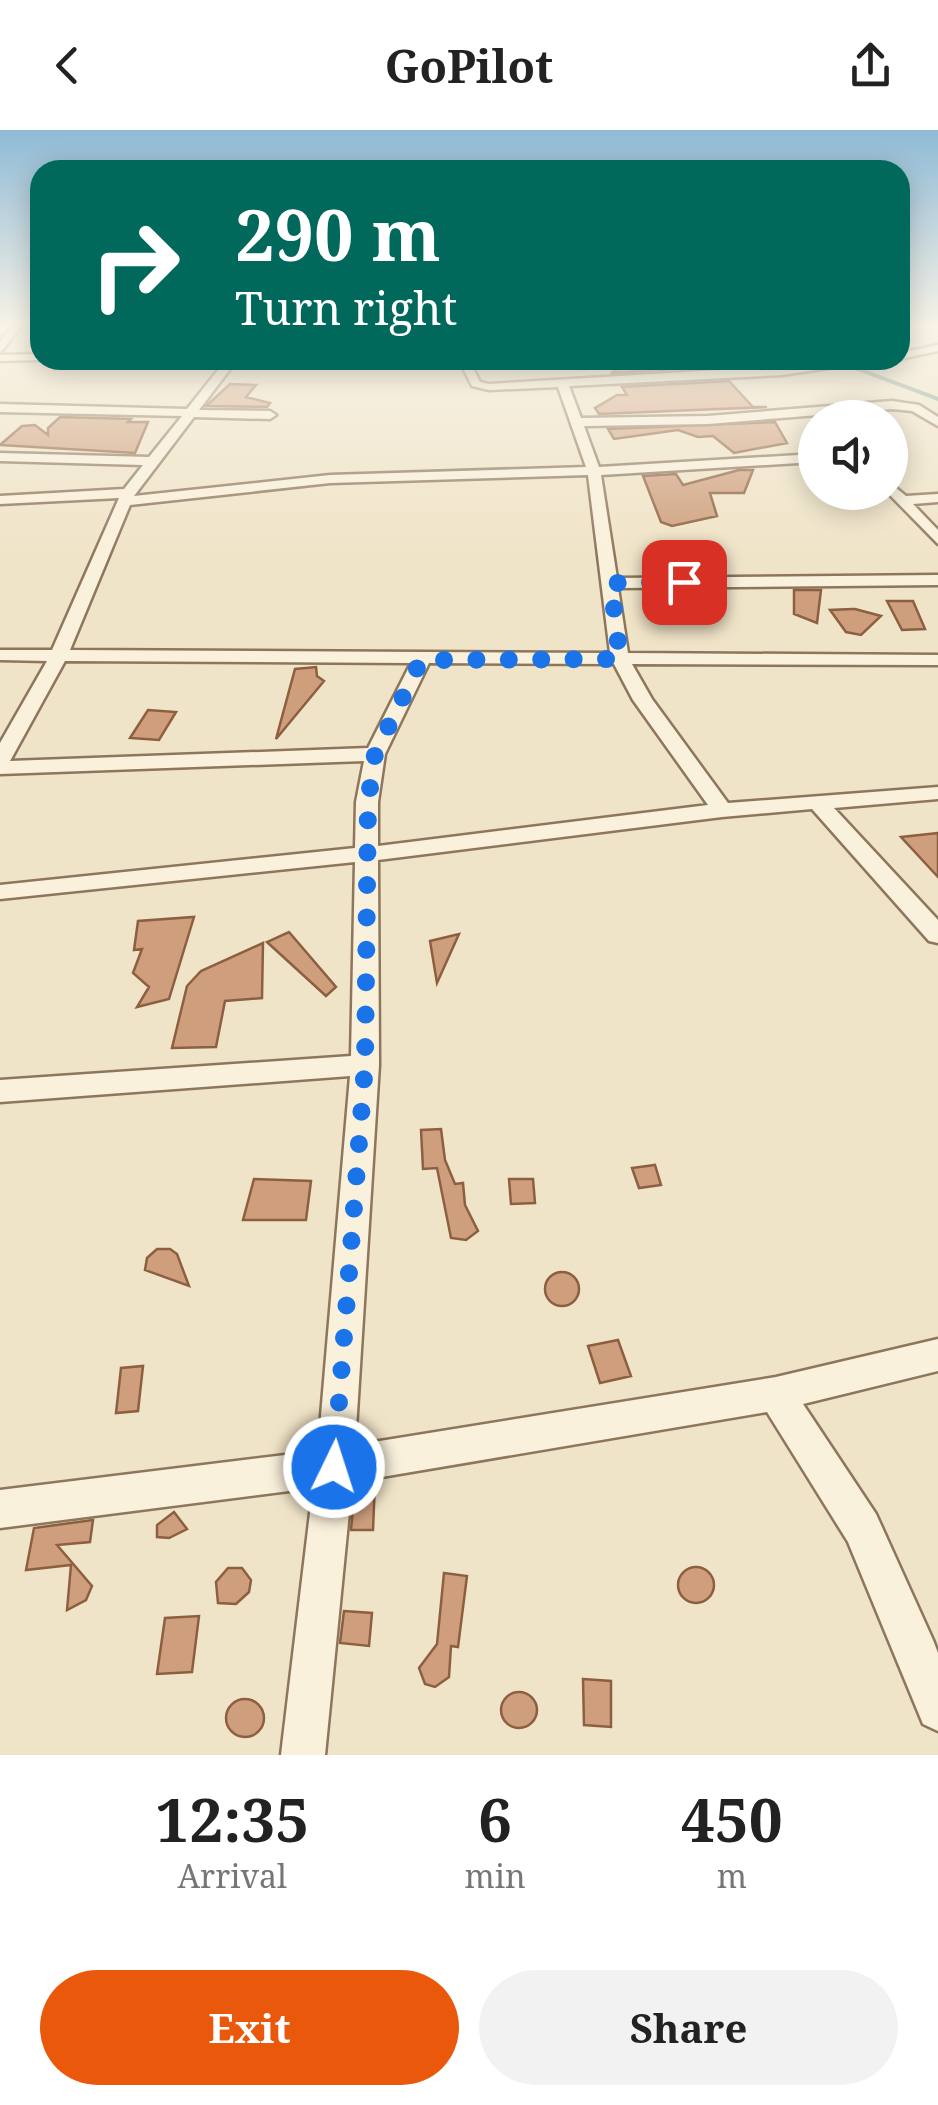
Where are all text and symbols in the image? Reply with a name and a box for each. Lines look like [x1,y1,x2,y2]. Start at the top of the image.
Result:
text: GoPilot [385,35,553,96]
icon: back [40,38,95,93]
icon: share [843,38,898,93]
text: 290 m [235,186,441,282]
icon: right [70,200,200,330]
text: Turn right [235,277,457,338]
map controls [798,400,908,510]
button: sound [798,400,908,510]
pin [642,540,727,625]
icon: arrive [657,555,712,610]
position arrow [282,1415,386,1519]
text: 12:35 [155,1778,309,1860]
text: 6 [478,1778,512,1860]
text: 450 [681,1778,783,1860]
text: Arrival [178,1854,287,1897]
text: min [465,1854,526,1897]
text: m [717,1854,747,1897]
button: Exit [40,1970,459,2085]
button: Share [479,1970,898,2085]

